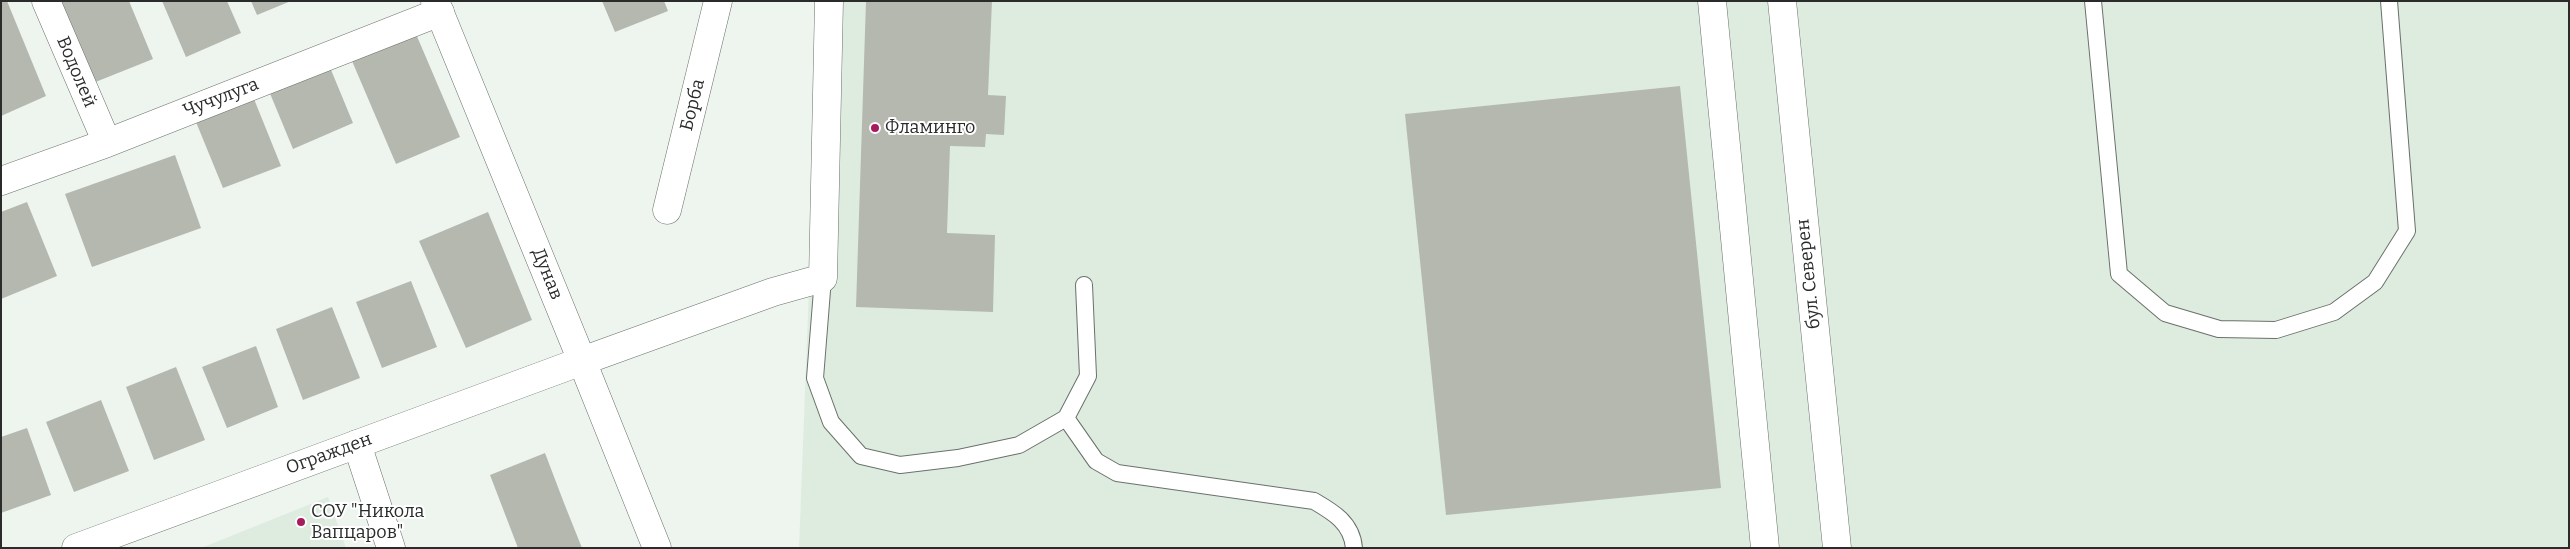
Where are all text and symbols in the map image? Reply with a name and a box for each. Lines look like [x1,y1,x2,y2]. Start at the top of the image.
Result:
street label: Водолей [51,33,101,111]
street label: Чучулуга [180,74,262,122]
street label: Борба [676,77,710,133]
place label: Фламинго [885,117,975,139]
marker: Фламинго [869,122,881,134]
street label: бул. Северен [1792,218,1826,330]
street label: Дунав [527,245,567,303]
street label: Огражден [283,429,375,479]
place label: СОУ "Никола Вапцаров" [311,501,424,544]
marker: СОУ "Никола Вапцаров" [295,516,307,528]

